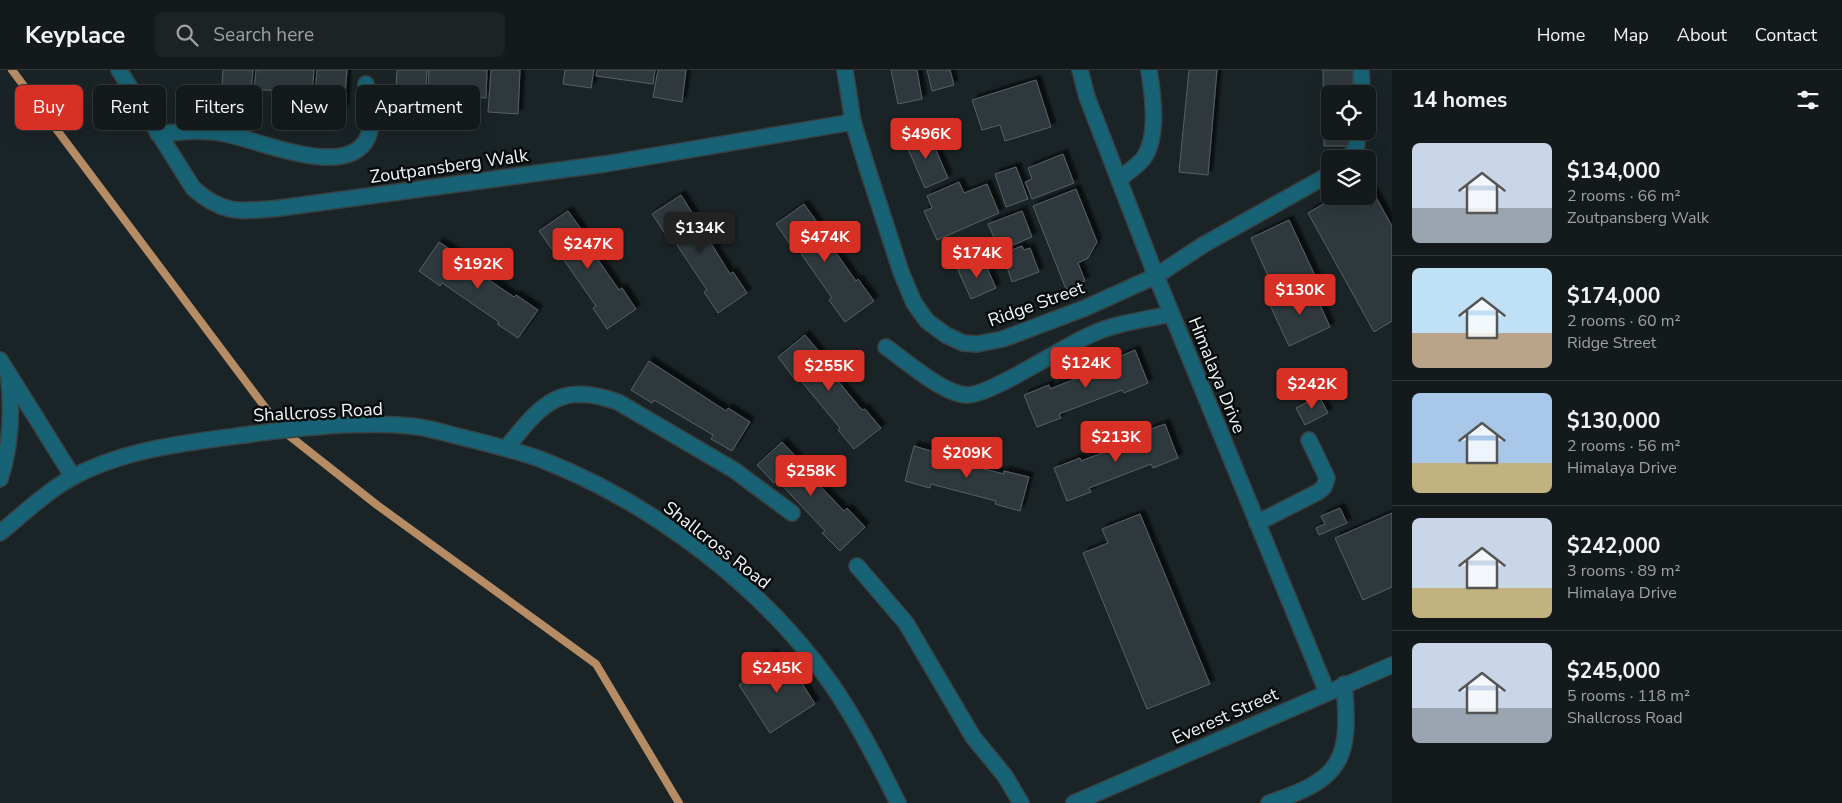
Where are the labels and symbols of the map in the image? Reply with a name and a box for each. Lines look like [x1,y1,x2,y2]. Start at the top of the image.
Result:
pin: $496K [891,118,961,160]
street label: Zoutpansberg Walk [368,143,531,189]
pin: $134K [665,212,735,254]
pin: $474K [790,220,860,263]
pin: $247K [553,228,623,270]
pin: $174K [942,236,1012,279]
pin: $192K [443,248,513,290]
pin: $130K [1265,274,1335,316]
street label: Ridge Street [985,275,1088,332]
street label: Himalaya Drive [1183,313,1251,437]
pin: $124K [1051,346,1121,389]
pin: $255K [794,350,864,392]
pin: $242K [1277,368,1347,410]
street label: Shallcross Road [253,397,383,427]
pin: $213K [1081,420,1151,463]
pin: $209K [932,436,1002,479]
pin: $258K [776,454,846,497]
street label: Shallcross Road [658,496,776,594]
pin: $245K [742,652,812,694]
street label: Everest Street [1168,682,1282,750]

